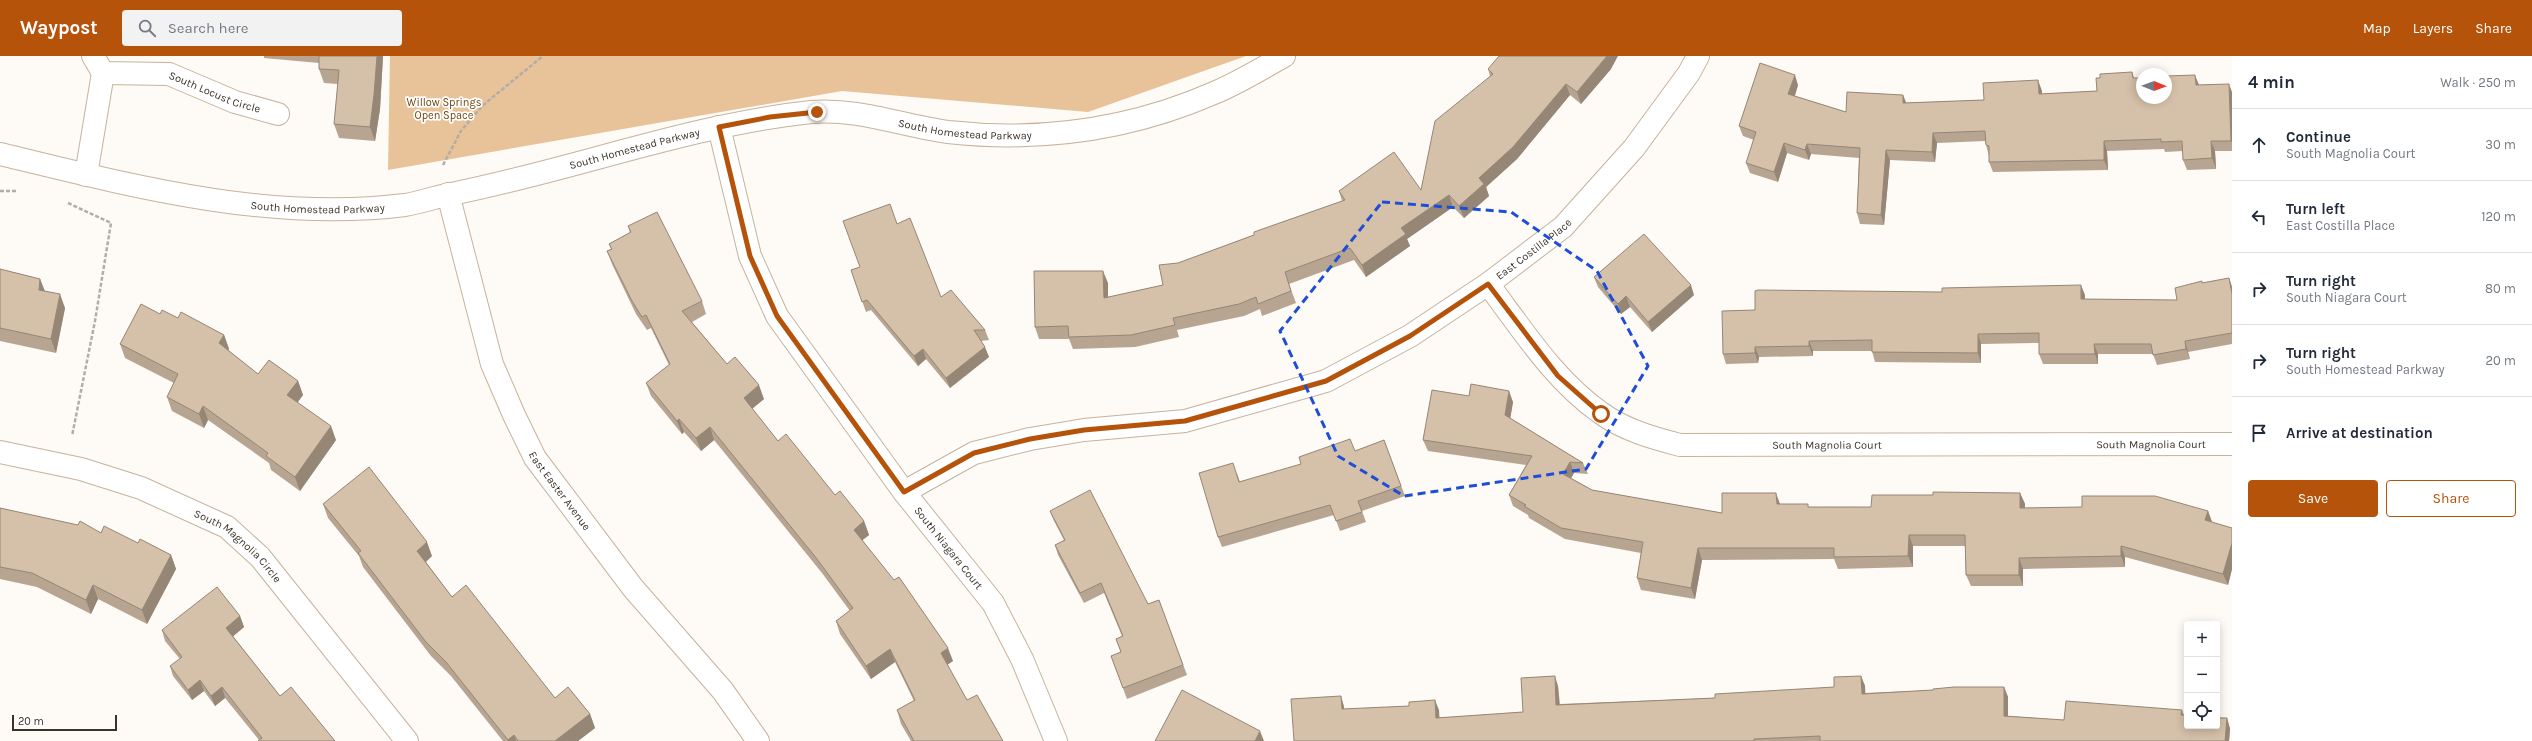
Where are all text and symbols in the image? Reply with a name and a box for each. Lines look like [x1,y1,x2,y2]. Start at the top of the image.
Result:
search box [122,10,402,46]
text: Waypost [20,17,98,39]
icon: search [136,17,158,39]
text: Search here [168,19,248,37]
text: Map [2363,20,2391,37]
text: Layers [2413,20,2453,37]
text: Share [2475,20,2512,37]
street label: South Locust Circle [167,68,262,115]
north arrow [2136,68,2172,104]
text: 4 min [2248,72,2295,92]
text: Walk · 250 m [2440,75,2516,90]
park label: Willow Springs Open Space [407,96,482,122]
route end [808,103,826,121]
street label: South Homestead Parkway [897,116,1032,142]
street label: South Homestead Parkway [568,125,701,172]
text: Continue [2286,128,2351,146]
icon: ahead [2248,134,2270,156]
text: 30 m [2485,137,2516,152]
text: South Magnolia Court [2286,146,2415,161]
street label: South Homestead Parkway [250,198,385,216]
text: Turn left [2286,200,2345,218]
icon: left [2248,206,2270,228]
text: 120 m [2481,209,2516,224]
street label: East Costilla Place [1493,215,1574,282]
text: East Costilla Place [2286,218,2395,233]
text: Turn right [2286,272,2356,290]
icon: right [2248,278,2270,300]
text: 80 m [2485,281,2516,296]
text: South Niagara Court [2286,290,2407,305]
text: Turn right [2286,344,2356,362]
icon: right [2248,350,2270,372]
text: 20 m [2486,353,2516,368]
text: South Homestead Parkway [2286,362,2445,377]
route start [1592,405,1610,423]
icon: arrive [2248,422,2270,444]
text: Arrive at destination [2286,424,2433,442]
street label: South Magnolia Court [1772,438,1882,451]
street label: South Magnolia Court [2096,438,2206,451]
street label: East Easter Avenue [526,449,594,533]
button: Save [2248,480,2378,517]
button: Share [2386,480,2516,517]
street label: South Niagara Court [912,504,986,592]
street label: South Magnolia Circle [192,506,284,585]
map controls [2184,621,2220,729]
button: + [2184,621,2220,657]
button: − [2184,657,2220,693]
button: locate [2184,693,2220,729]
scale bar [12,713,117,732]
text: 20 m [18,715,44,728]

